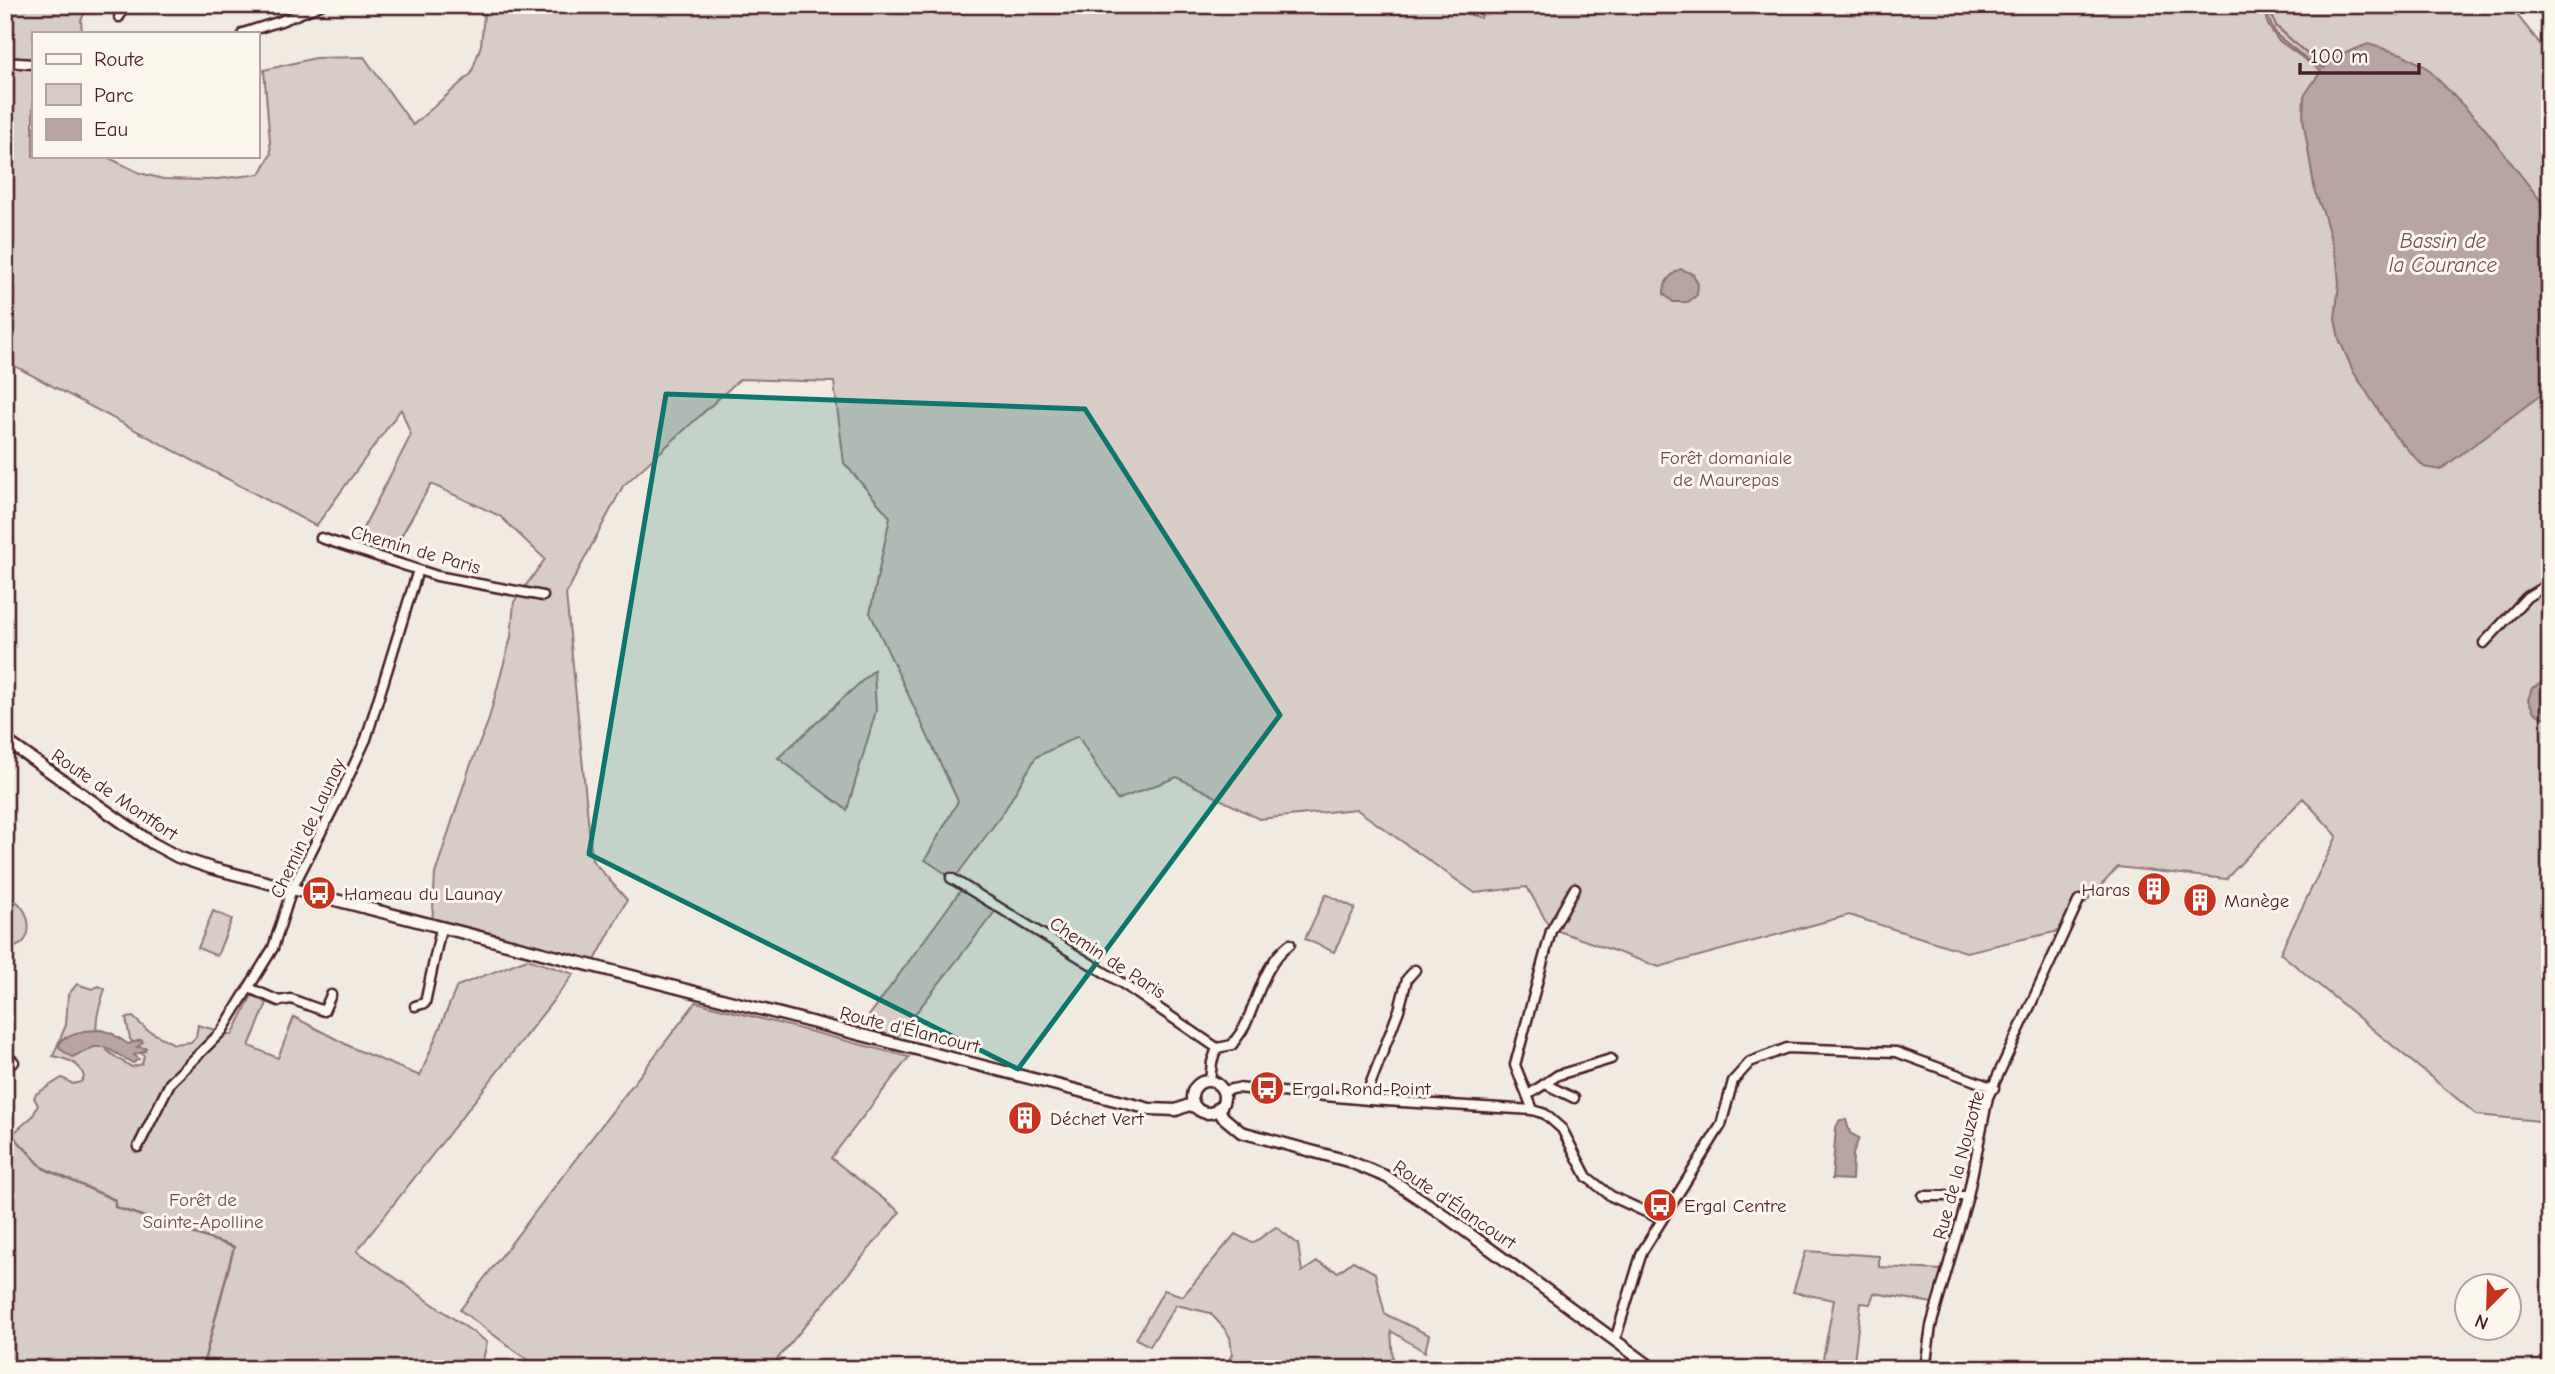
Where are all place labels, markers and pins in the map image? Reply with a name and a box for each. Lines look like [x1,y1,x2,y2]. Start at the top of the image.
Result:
building icon: Haras [2135,870,2173,908]
bus stop icon: Hameau du Launay [300,874,338,912]
place label: Haras [2082,879,2130,901]
building icon: Manège [2181,881,2219,919]
place label: Hameau du Launay [344,883,503,905]
place label: Manège [2224,890,2289,912]
bus stop icon: Ergal Rond-Point [1248,1069,1286,1107]
place label: Ergal Rond-Point [1292,1078,1431,1100]
building icon: Déchet Vert [1006,1099,1044,1137]
place label: Déchet Vert [1050,1108,1144,1130]
bus stop icon: Ergal Centre [1641,1186,1679,1224]
place label: Ergal Centre [1684,1195,1787,1217]

